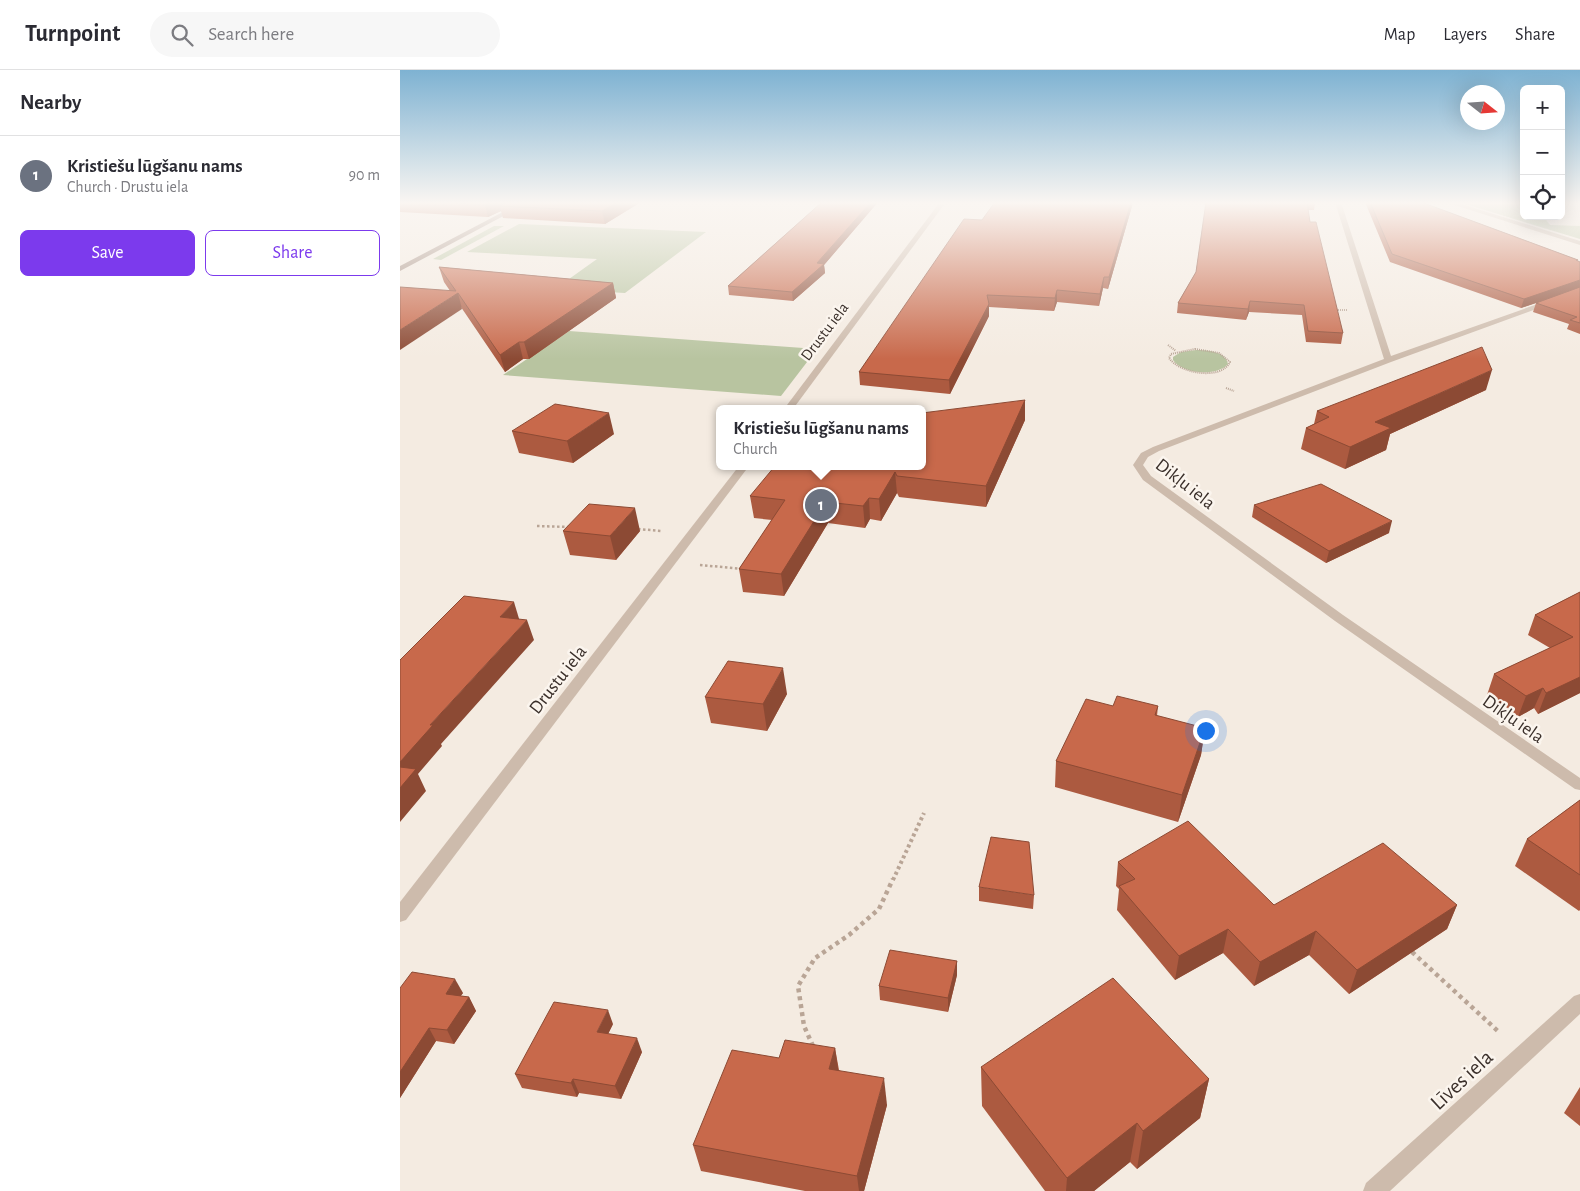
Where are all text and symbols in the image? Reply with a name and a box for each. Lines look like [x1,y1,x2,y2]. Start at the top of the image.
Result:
search box [150,12,500,57]
icon: search [168,21,196,49]
text: Turnpoint [25,22,120,46]
text: Search here [208,25,294,44]
text: Map [1384,26,1415,44]
text: Layers [1443,26,1487,44]
text: Share [1515,26,1555,44]
north arrow [1460,85,1505,130]
map controls [1520,85,1565,220]
button: + [1520,85,1565,130]
text: Nearby [20,92,81,113]
button: − [1520,130,1565,175]
text: Kristiešu lūgšanu nams [67,157,243,176]
text: 1 [33,167,39,183]
text: 90 m [349,167,380,183]
button: locate [1520,175,1565,220]
text: Church · Drustu iela [67,179,188,195]
button: Save [20,230,195,276]
button: Share [205,230,380,276]
street label: Drustu iela [798,300,852,364]
popup [716,405,926,470]
text: Kristiešu lūgšanu nams [733,419,909,438]
text: Church [733,441,778,457]
street label: Dikļu iela [1151,455,1219,514]
pin: 1 [805,486,837,524]
street label: Drustu iela [526,642,591,718]
street label: Dikļu iela [1478,691,1547,748]
your location [1193,718,1219,744]
street label: Līves iela [1426,1046,1497,1114]

